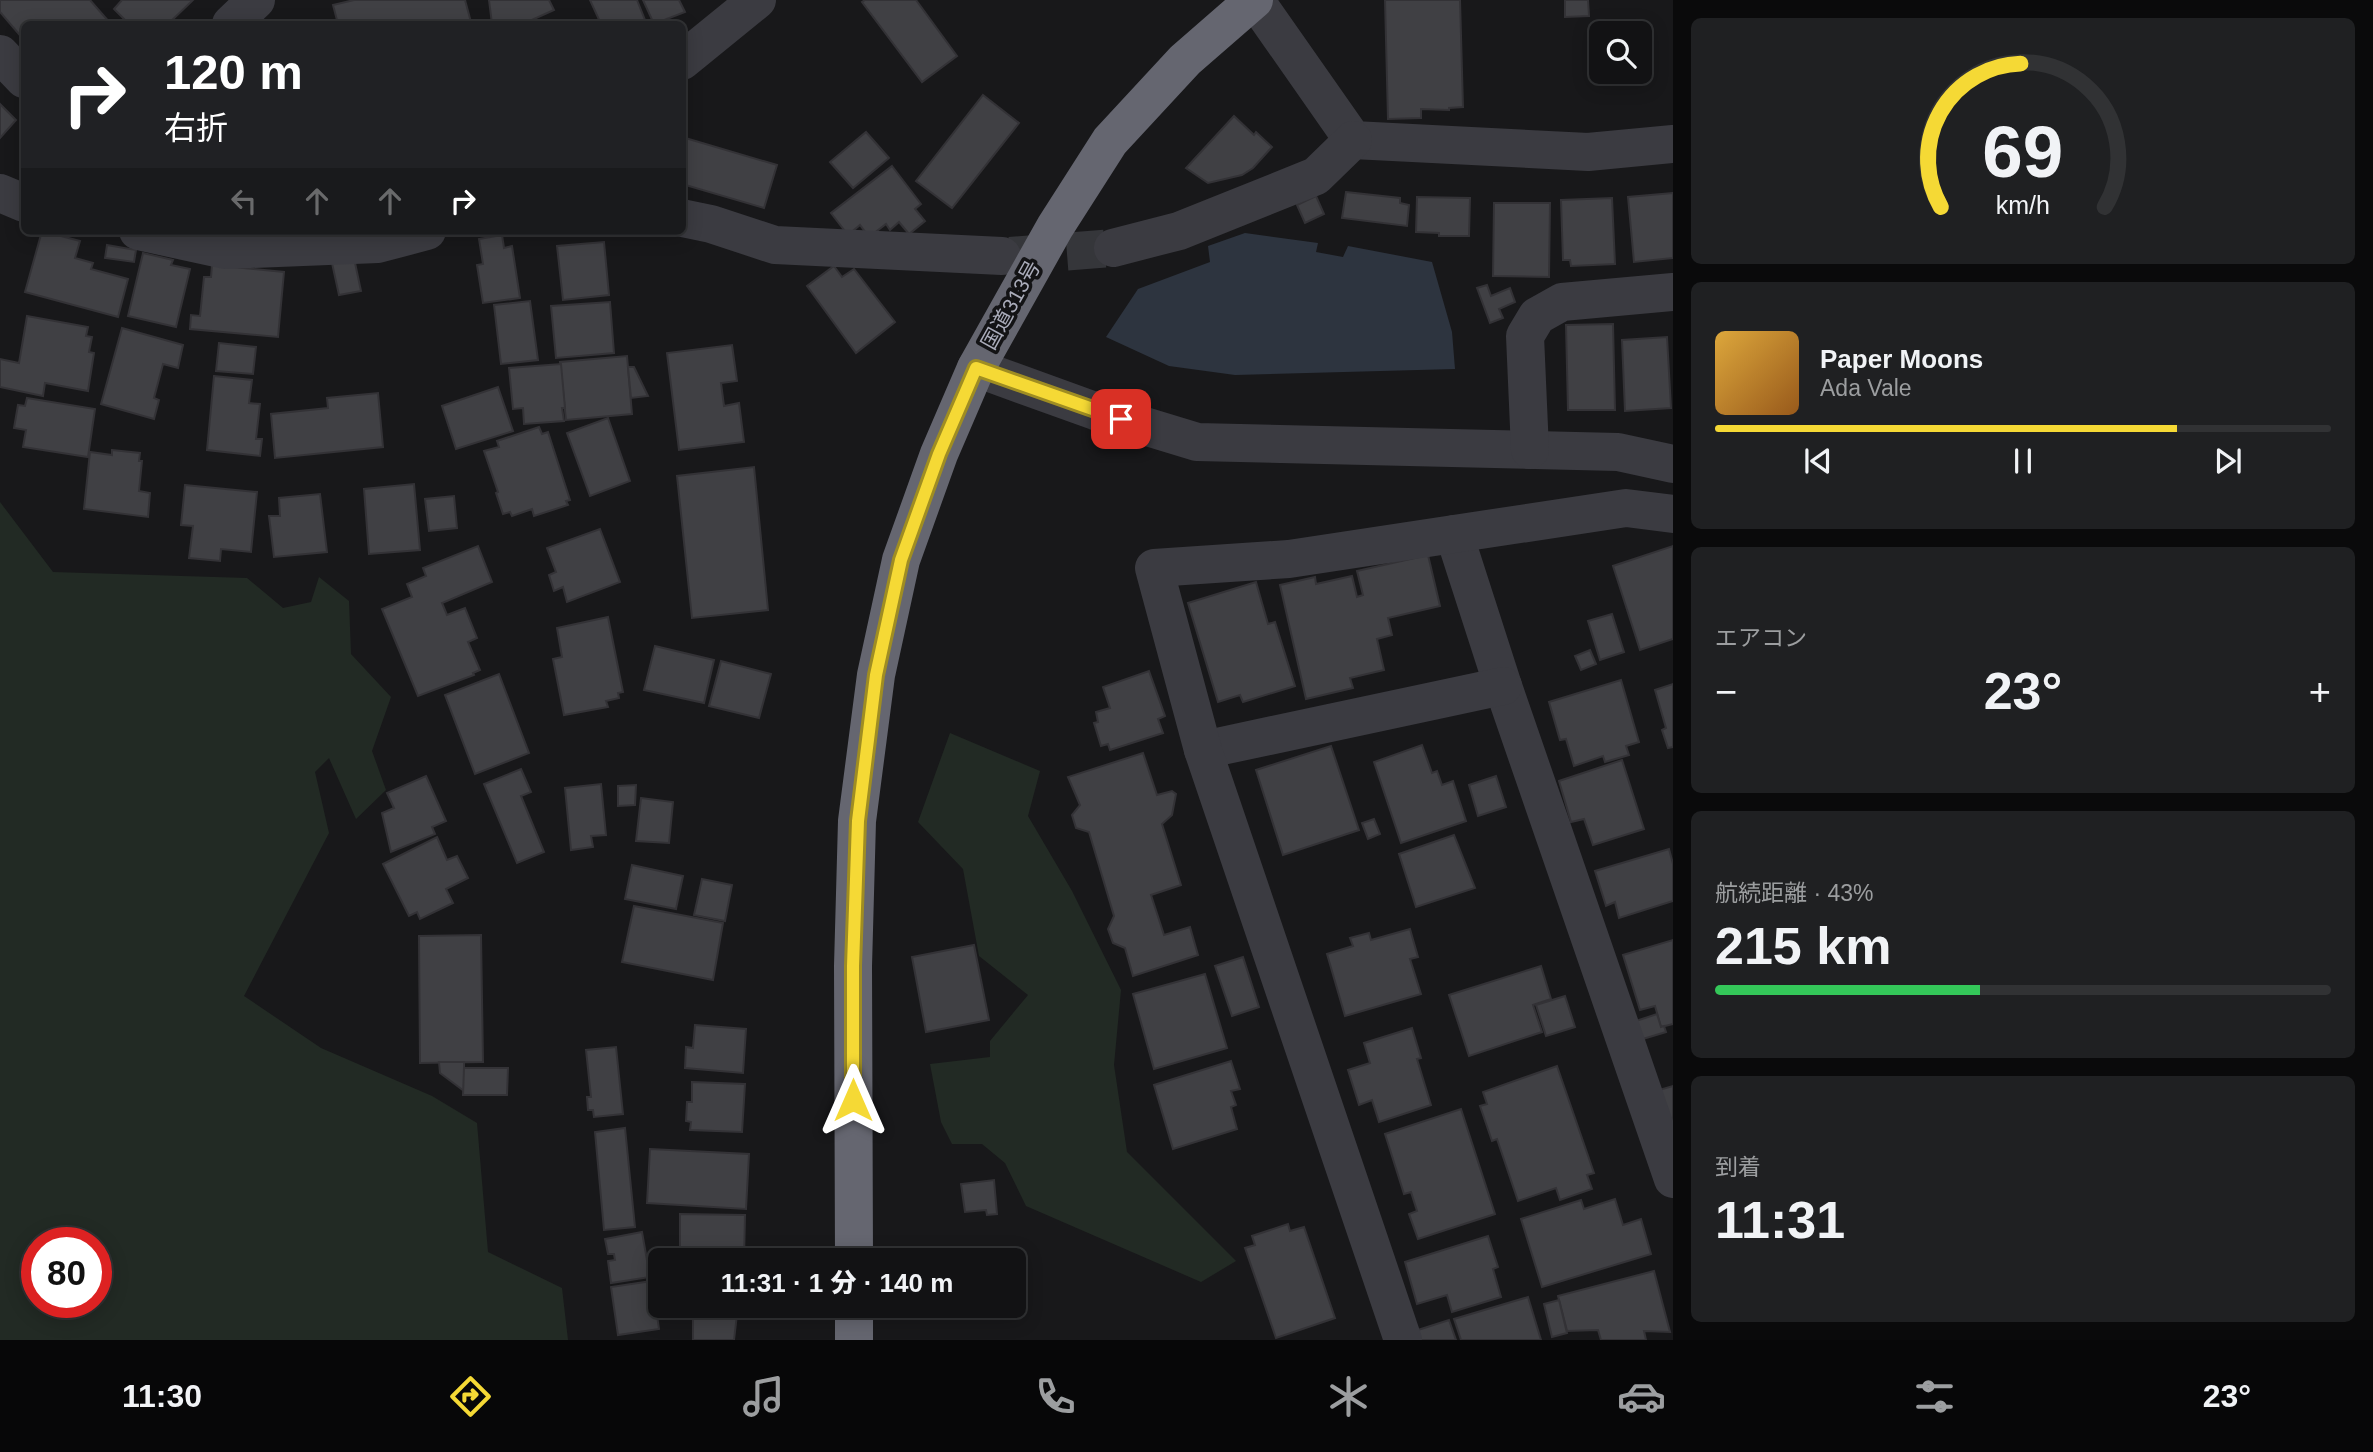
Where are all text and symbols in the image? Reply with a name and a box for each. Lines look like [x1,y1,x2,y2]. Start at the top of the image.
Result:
map controls [1589,21,1652,84]
button: search [1589,21,1652,84]
text: 120 m [164,45,303,99]
icon: right [49,49,140,140]
text: 右折 [164,110,228,146]
text: 69 [1983,112,2063,193]
icon: left [225,182,263,220]
icon: ahead [298,182,336,220]
icon: ahead [371,182,409,220]
icon: right [444,182,482,220]
text: km/h [1996,191,2050,219]
street label: 国道313号 [977,256,1044,353]
text: Paper Moons [1820,344,1983,374]
text: Ada Vale [1820,375,1912,401]
pin [1091,389,1151,449]
icon: arrive [1102,400,1140,438]
icon: previous [1799,442,1837,480]
icon: pause [2004,442,2042,480]
icon: next [2209,442,2247,480]
text: エアコン [1715,625,1807,651]
text: 23° [1984,662,2062,720]
text: − [1715,671,1737,713]
text: + [2309,671,2331,713]
text: 航続距離 · 43% [1715,880,1873,906]
text: 215 km [1715,917,1891,975]
position arrow [816,1063,890,1137]
text: 到着 [1715,1154,1761,1180]
text: 11:31 [1715,1191,1845,1249]
speed limit sign: 80 [21,1227,112,1318]
text: 11:31 · 1 分 · 140 m [721,1268,953,1298]
icon: directions [446,1372,495,1421]
icon: music [739,1372,788,1421]
icon: phone [1031,1372,1080,1421]
icon: climate [1324,1372,1373,1421]
icon: car [1617,1372,1666,1421]
icon: filters [1910,1372,1959,1421]
text: 11:30 [122,1378,202,1414]
text: 23° [2203,1378,2251,1414]

